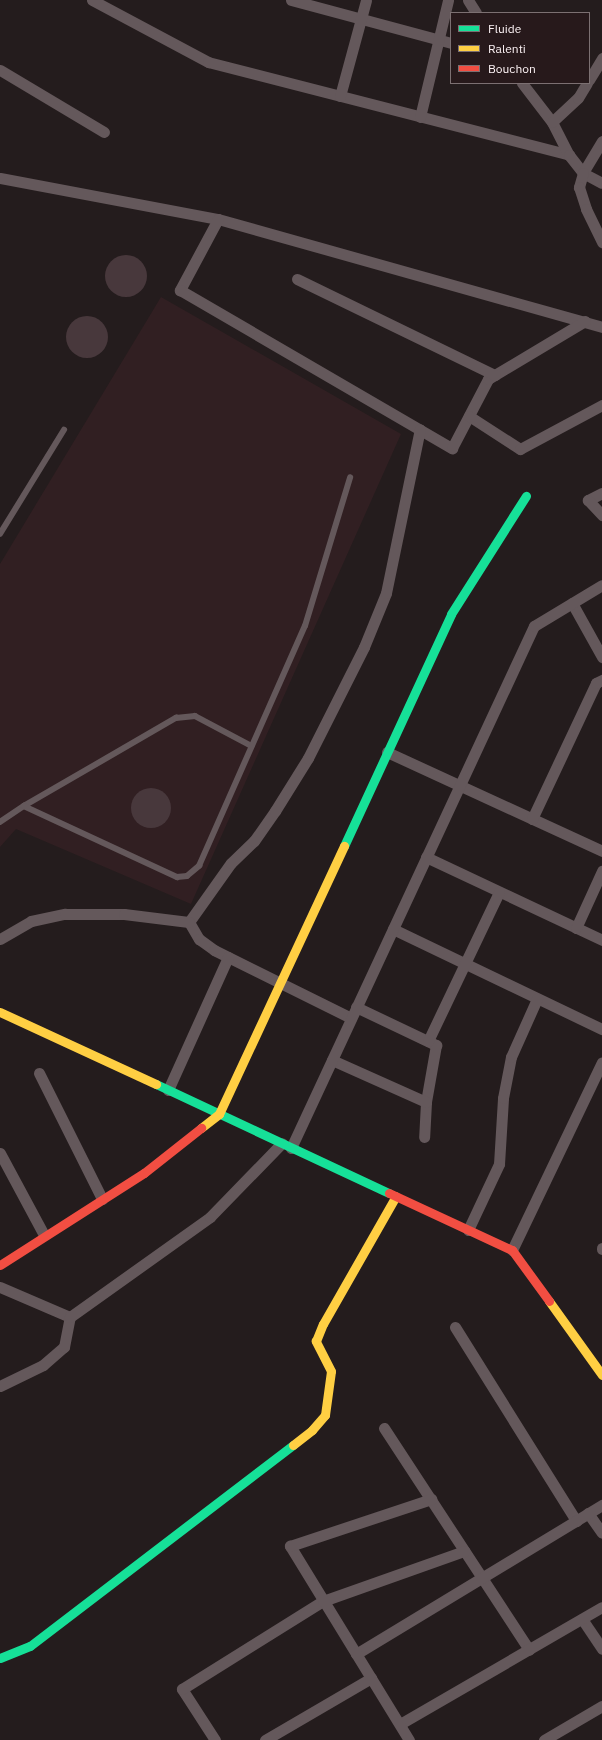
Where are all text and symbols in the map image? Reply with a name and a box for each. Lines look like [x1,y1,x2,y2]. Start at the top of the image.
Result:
legend [450,12,590,84]
text: Fluide [488,21,521,36]
text: Ralenti [488,41,526,56]
text: Bouchon [488,61,536,76]

